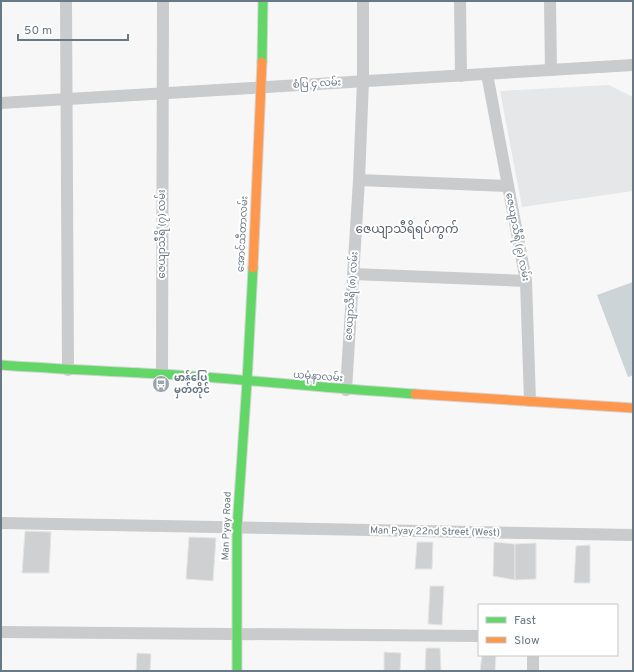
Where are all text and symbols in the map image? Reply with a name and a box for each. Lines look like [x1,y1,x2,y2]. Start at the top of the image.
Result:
scale bar [18,16,128,42]
text: 50 m [24,23,52,39]
street label: စံပြ ၄ လမ်း [293,74,341,93]
street label: ဇေယျာသီရိ (၇) လမ်း [154,189,170,279]
street label: ဇေယျာသီရိ (၉) လမ်း [501,191,534,283]
street label: အောင်သီတာလမ်း [233,195,251,273]
district label: ဇေယျာသီရိရပ်ကွက် [356,220,458,239]
street label: ဇေယျာသီရိ (၈) လမ်း [340,251,363,341]
street label: ယမုံနာလမ်း [293,367,343,386]
place label: မာန်ပြေ မှတ်တိုင် [174,370,210,399]
bus stop icon: မာန်ပြေ မှတ်တိုင် [151,374,171,394]
street label: Man Pyay Road [219,491,235,561]
street label: Man Pyay 22nd Street (West) [370,524,500,540]
legend [478,604,618,656]
text: Fast [514,613,536,629]
text: Slow [514,633,540,649]

